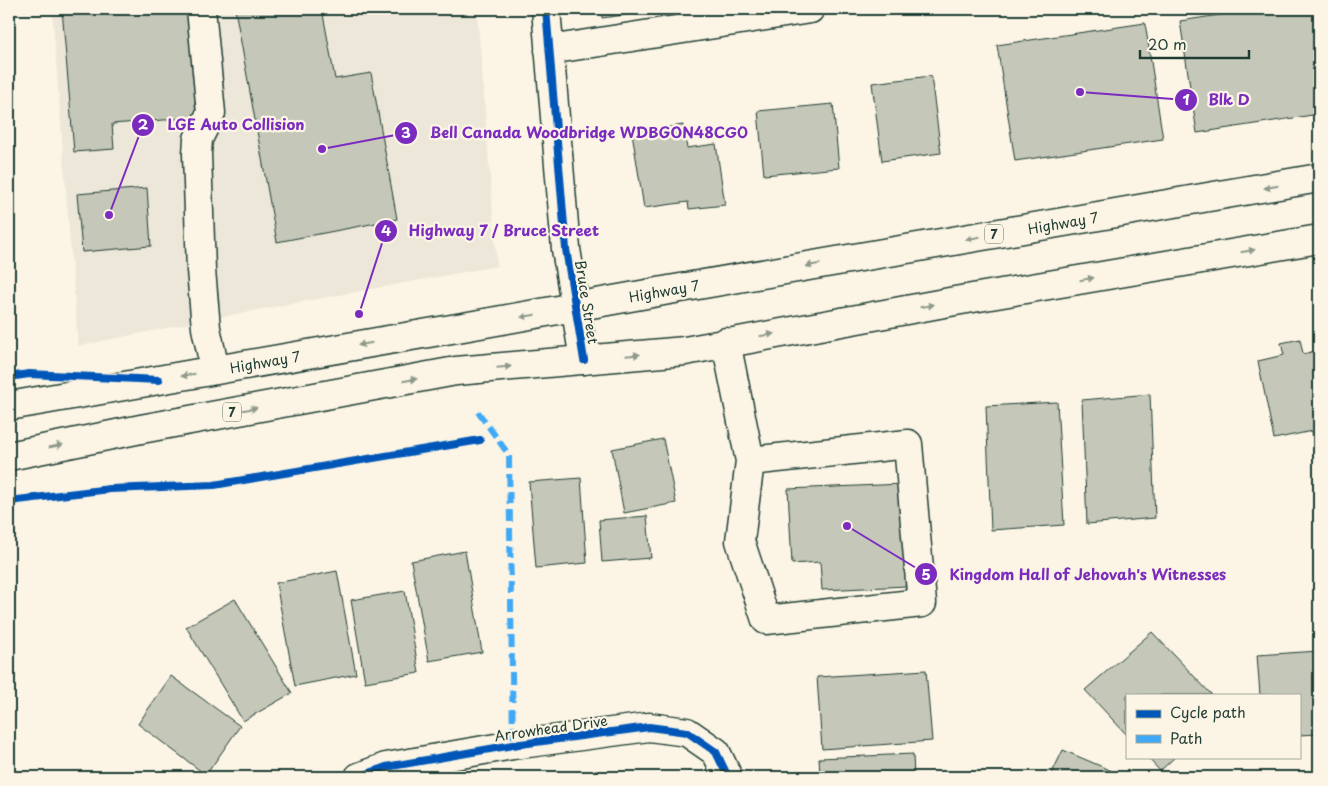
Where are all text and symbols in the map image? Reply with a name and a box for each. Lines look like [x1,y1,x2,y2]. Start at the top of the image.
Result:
scale bar [1140,28,1249,60]
text: 20 m [1148,32,1187,55]
callout: Blk D [1174,85,1260,115]
text: 1 [1182,87,1190,110]
text: Blk D [1208,87,1250,110]
callout: LGE Auto Collision [131,110,316,140]
text: 2 [138,112,149,135]
text: LGE Auto Collision [167,112,305,135]
callout: Bell Canada Woodbridge WDBGON48CG0 [393,118,761,148]
text: 3 [401,120,411,143]
text: Bell Canada Woodbridge WDBGON48CG0 [430,120,748,143]
one-way arrow [1263,183,1279,191]
street label: Highway 7 [1026,206,1100,240]
callout: Highway 7 / Bruce Street [374,216,610,246]
text: 4 [381,218,391,241]
text: Highway 7 / Bruce Street [409,218,599,241]
road number: 7 [985,224,1003,243]
one-way arrow [965,235,981,243]
one-way arrow [1240,247,1256,255]
street label: Bruce Street [570,258,604,346]
one-way arrow [805,262,821,270]
street label: Highway 7 [627,274,701,308]
one-way arrow [1080,274,1096,282]
one-way arrow [920,302,936,310]
one-way arrow [519,312,535,320]
one-way arrow [760,330,776,338]
one-way arrow [357,341,373,349]
street label: Highway 7 [228,345,302,379]
one-way arrow [625,351,641,359]
one-way arrow [496,363,512,371]
one-way arrow [179,371,195,379]
one-way arrow [403,375,419,383]
road number: 7 [223,402,241,422]
one-way arrow [243,404,259,412]
one-way arrow [49,442,65,450]
callout: Kingdom Hall of Jehovah's Witnesses [914,559,1237,589]
text: 5 [921,562,931,585]
text: Kingdom Hall of Jehovah's Witnesses [950,562,1226,585]
legend [1126,694,1300,758]
text: Cycle path [1170,700,1246,723]
street label: Arrowhead Drive [493,710,609,746]
text: Path [1170,726,1202,749]

